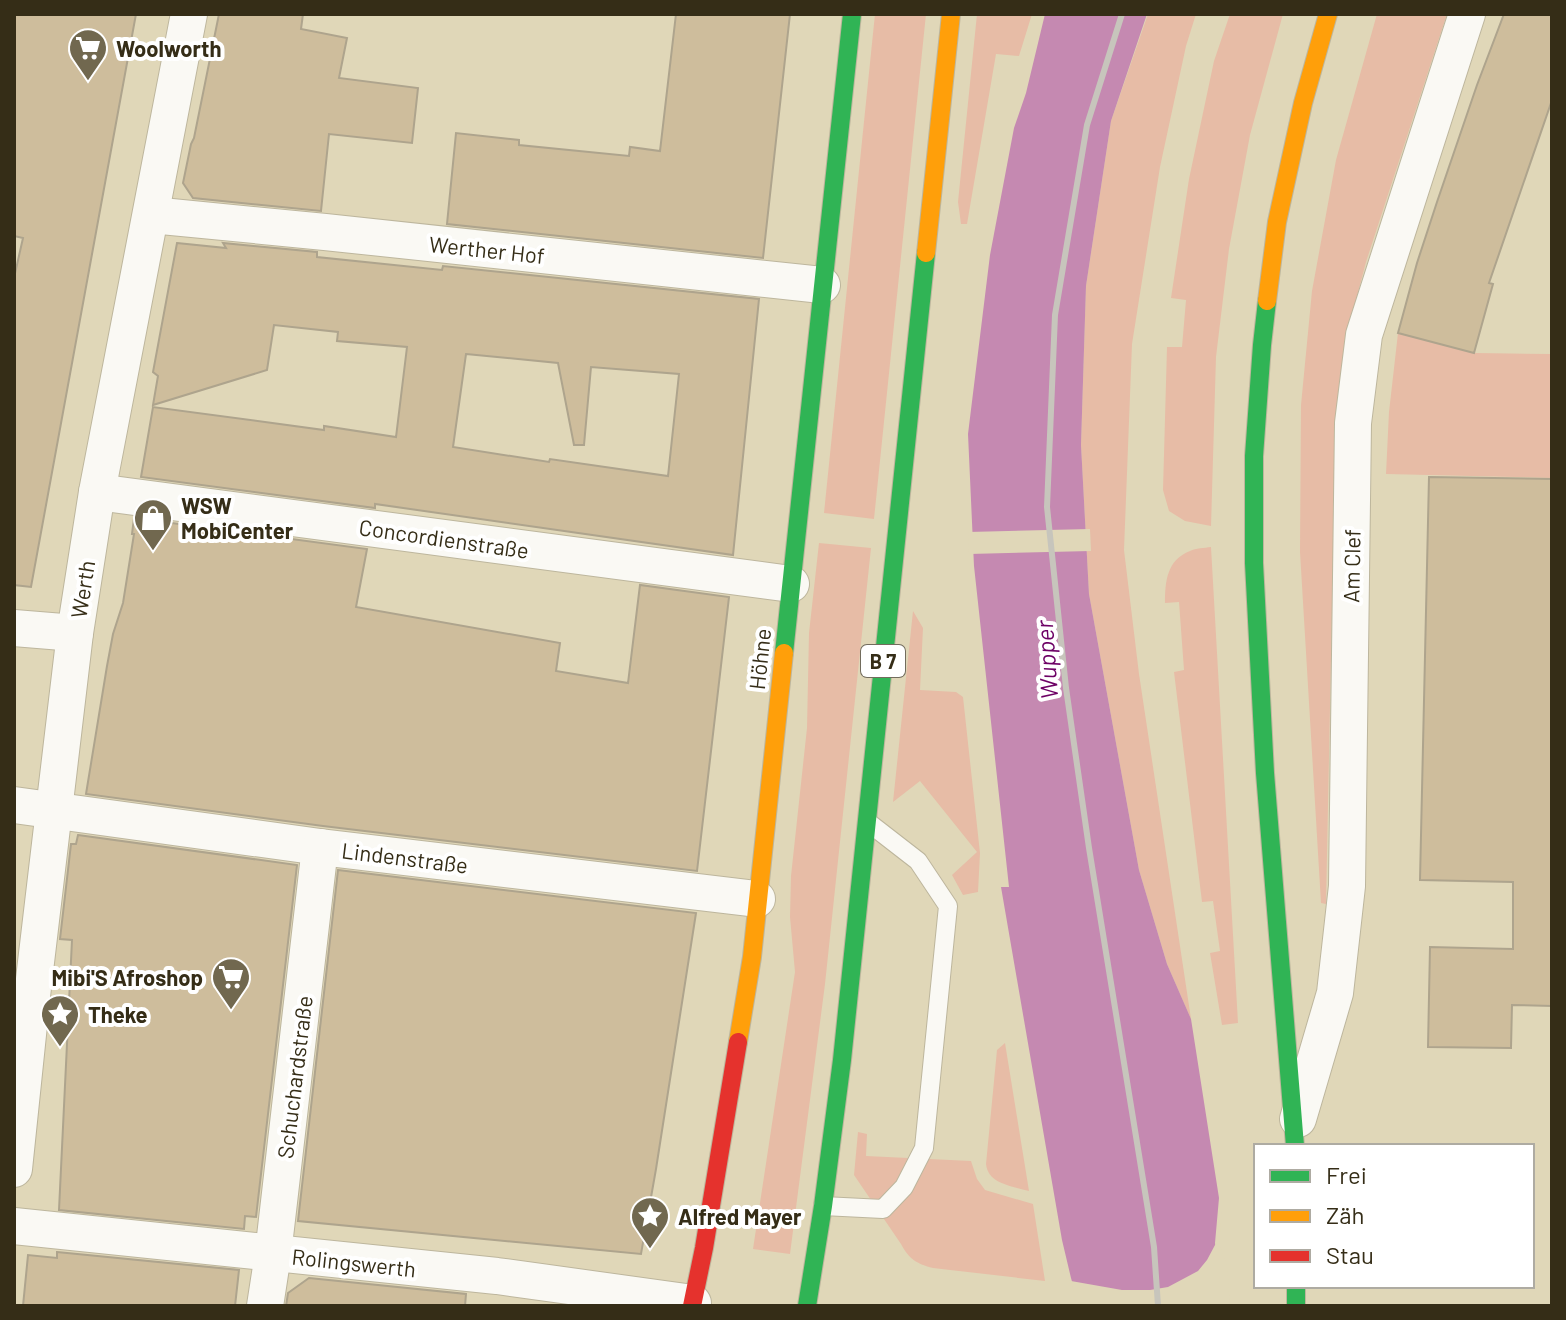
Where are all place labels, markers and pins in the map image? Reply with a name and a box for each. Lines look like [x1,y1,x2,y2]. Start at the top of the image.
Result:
supermarket icon: Woolworth [67,27,109,82]
place label: Woolworth [116,35,222,61]
place label: WSW MobiCenter [181,492,294,543]
shop icon: WSW MobiCenter [132,497,174,552]
supermarket icon: Mibi'S Afroshop [210,956,252,1011]
place label: Mibi'S Afroshop [52,964,203,990]
place icon: Theke [39,993,81,1048]
place label: Theke [88,1001,148,1027]
place icon: Alfred Mayer [629,1195,671,1250]
place label: Alfred Mayer [678,1203,802,1229]

